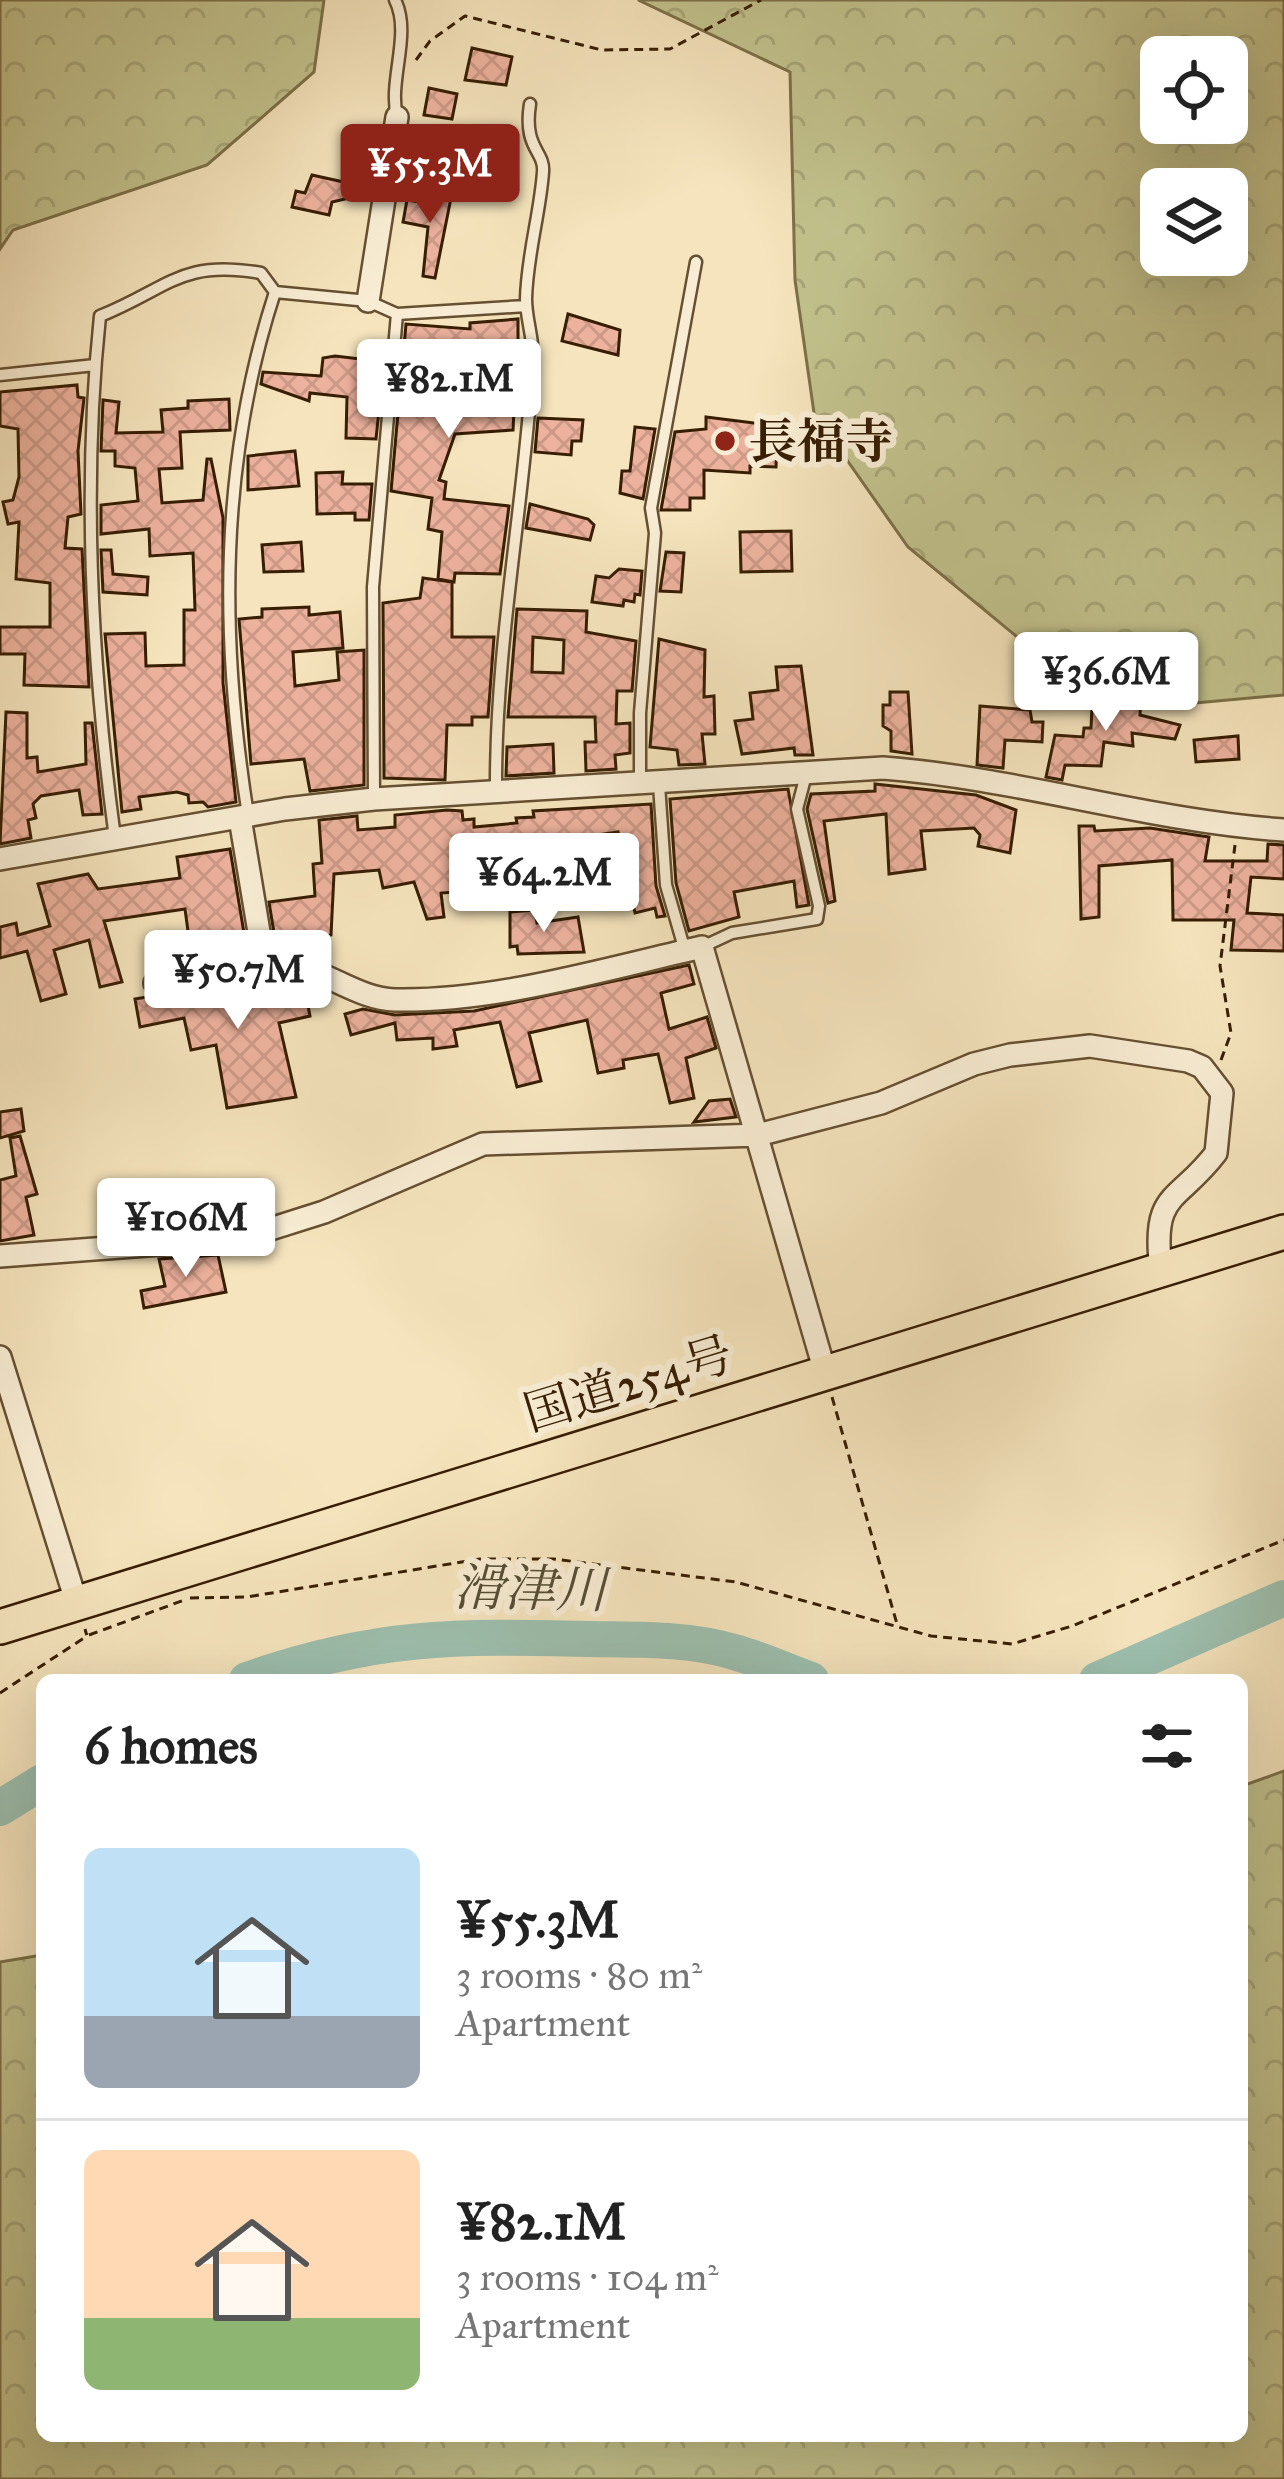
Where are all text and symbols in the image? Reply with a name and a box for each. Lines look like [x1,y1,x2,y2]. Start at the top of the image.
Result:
map controls [1140,36,1248,276]
button: locate [1140,36,1248,144]
pin: ¥55.3M [332,124,528,226]
text: ¥55.3M [368,139,492,187]
button: layers [1140,168,1248,276]
pin: ¥82.1M [351,339,547,441]
text: ¥82.1M [384,354,514,402]
place label: 長福寺 [749,412,893,471]
marker: 長福寺 [712,428,738,454]
pin: ¥36.6M [1008,632,1204,734]
text: ¥36.6M [1041,647,1171,695]
pin: ¥64.2M [446,833,642,935]
text: ¥64.2M [476,848,612,896]
pin: ¥50.7M [140,930,336,1032]
text: ¥50.7M [171,945,305,993]
pin: ¥106M [102,1178,270,1280]
text: ¥106M [124,1193,248,1241]
street label: 国道254号 [517,1324,740,1443]
water label: 滑津川 [453,1557,612,1621]
icon: filters [1134,1713,1200,1779]
text: 6 homes [84,1715,258,1777]
text: ¥55.3M [456,1889,619,1951]
icon: home [180,1896,324,2040]
text: 3 rooms · 80 m² [456,1951,702,1999]
text: Apartment [456,1999,630,2047]
text: ¥82.1M [456,2191,626,2253]
icon: home [180,2198,324,2342]
text: 3 rooms · 104 m² [456,2253,719,2301]
text: Apartment [456,2301,630,2349]

